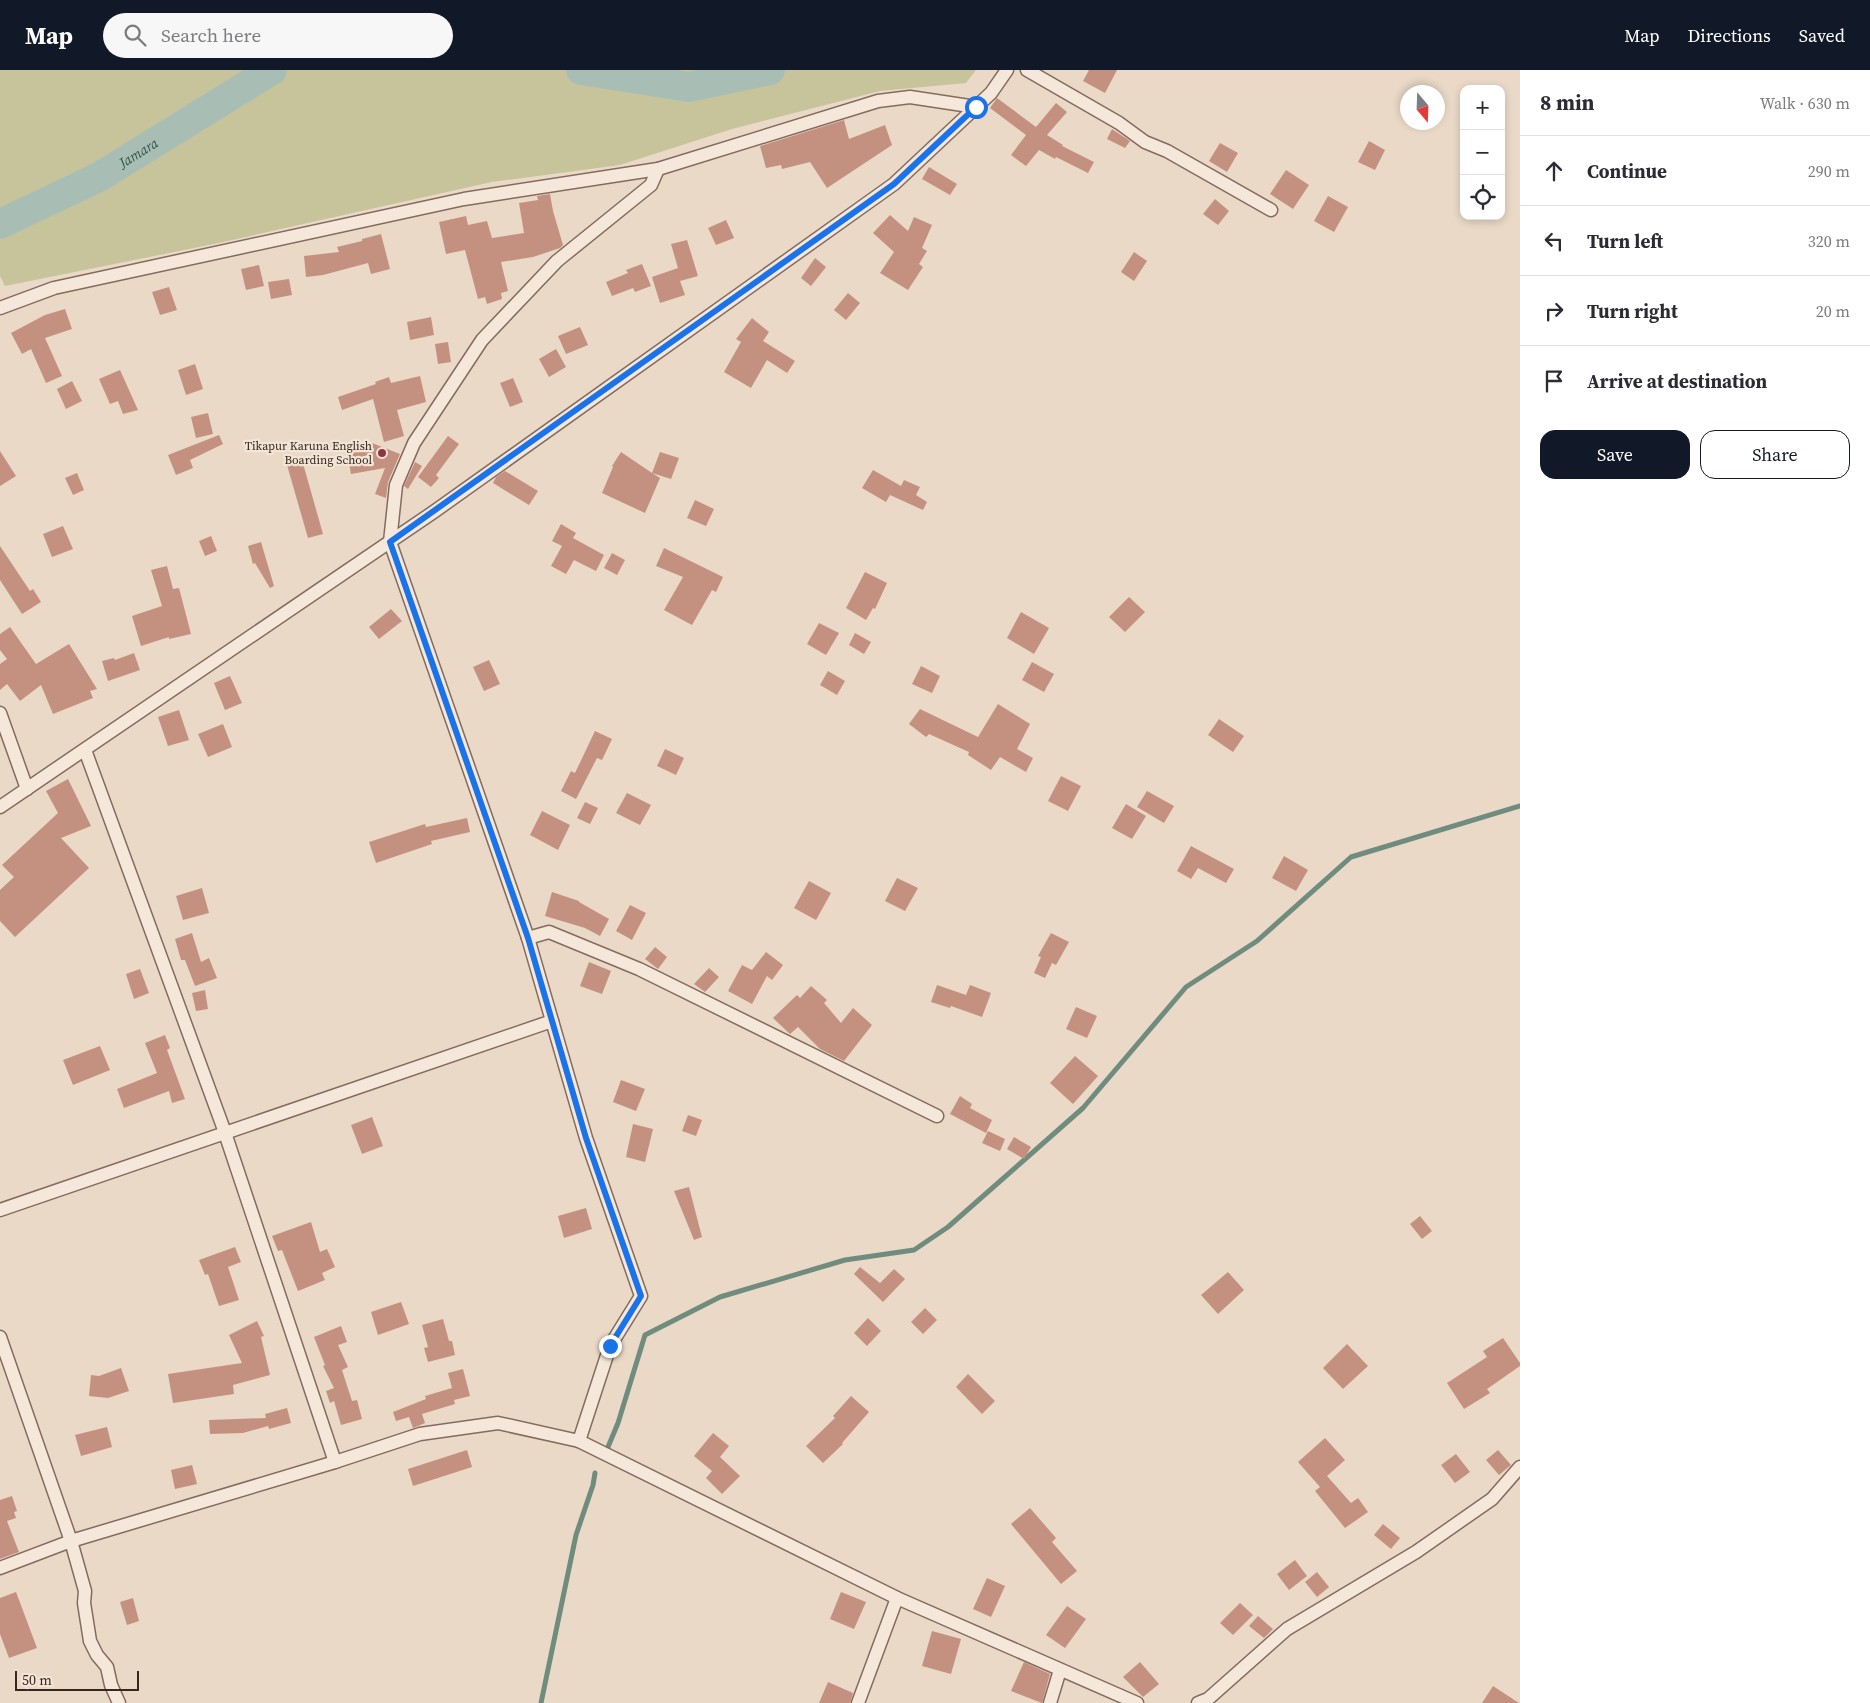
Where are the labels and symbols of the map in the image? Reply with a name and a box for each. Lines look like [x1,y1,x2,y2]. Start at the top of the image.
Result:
north arrow [1400,85,1445,130]
route start [965,96,988,119]
water label: Jamara [113,132,163,173]
place label: Tikapur Karuna English Boarding School [245,438,372,468]
marker: Tikapur Karuna English Boarding School [376,447,388,459]
route end [599,1335,622,1358]
scale bar [15,1668,139,1691]

